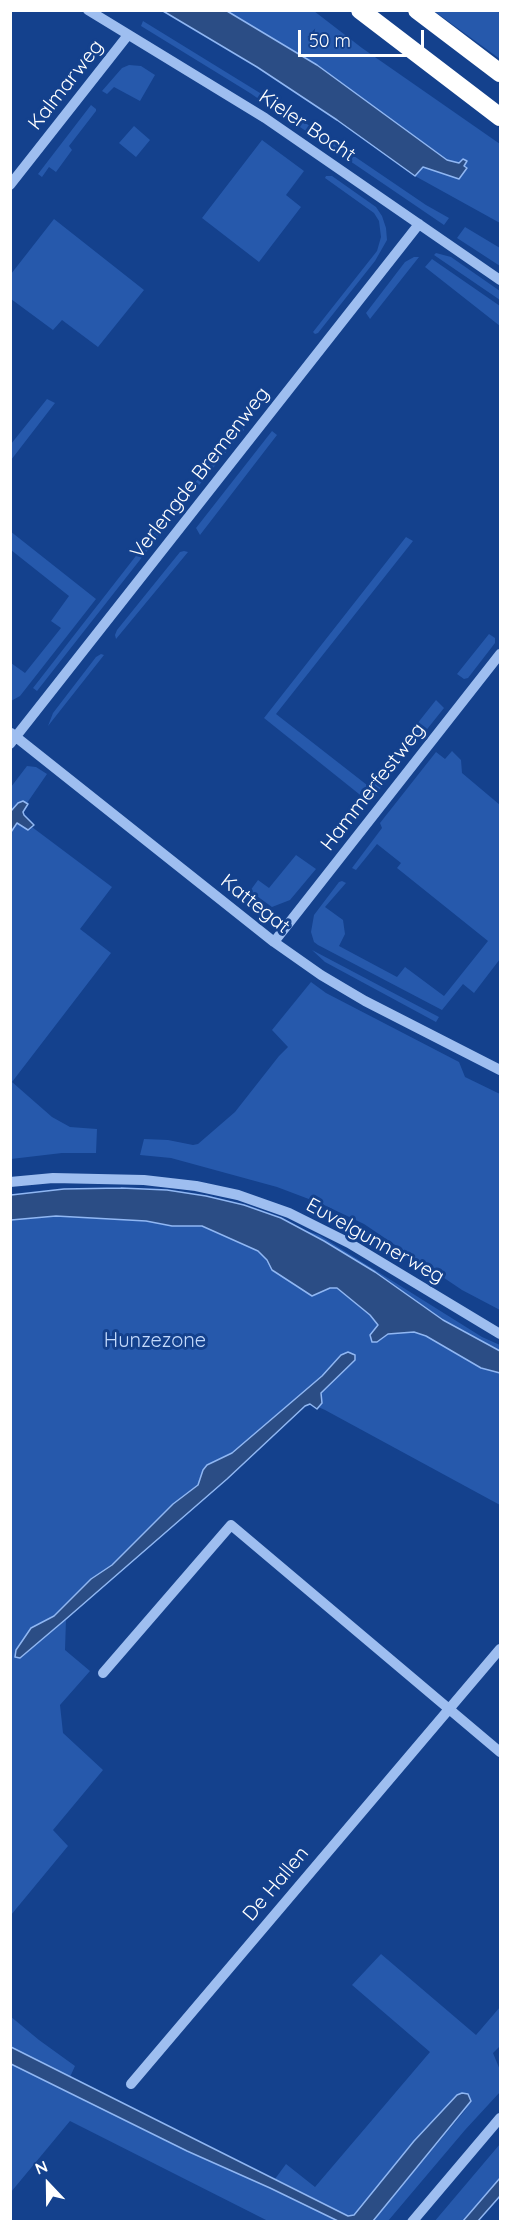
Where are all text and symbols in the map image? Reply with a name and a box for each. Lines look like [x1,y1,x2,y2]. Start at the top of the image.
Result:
scale bar [301,18,427,56]
text: 50 m [309,29,351,52]
street label: Kalmarweg [23,35,109,135]
street label: Kieler Bocht [254,85,360,167]
street label: Verlengde Bremenweg [125,382,275,564]
street label: Hammerfestweg [316,718,430,856]
street label: Kattegat [215,869,295,939]
street label: Euvelgunnerweg [302,1193,448,1289]
park label: Hunzezone [104,1329,206,1353]
street label: De Hallen [238,1842,314,1926]
north arrow [18,2154,78,2214]
text: N [32,2156,50,2179]

